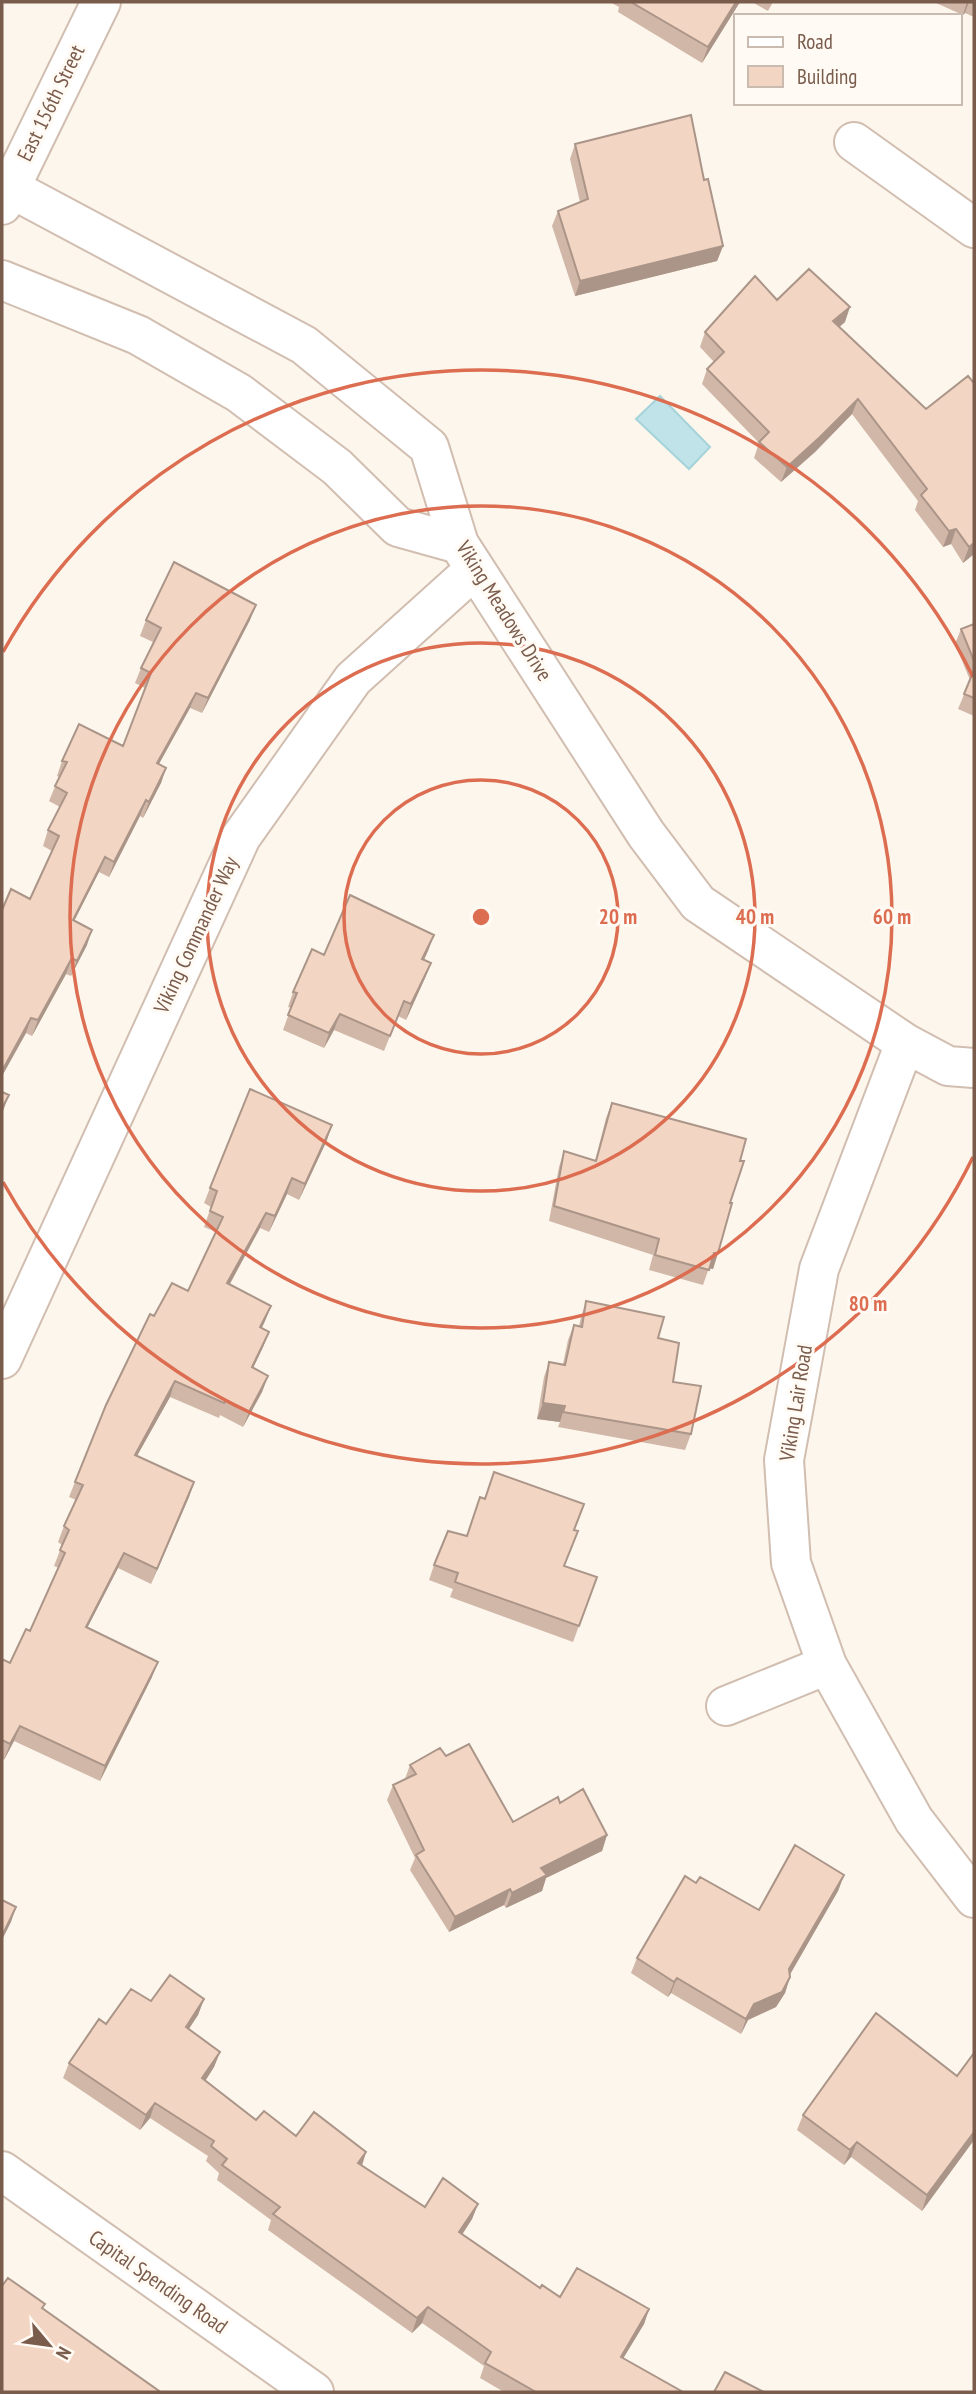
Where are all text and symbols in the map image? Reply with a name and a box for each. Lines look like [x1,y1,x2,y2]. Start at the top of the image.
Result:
legend [734,14,962,105]
text: Road [797,28,833,55]
street label: East 156th Street [11,40,90,165]
text: Building [797,63,857,90]
street label: Viking Meadows Drive [450,535,558,686]
street label: Viking Commander Way [147,852,244,1018]
text: 20 m [599,903,637,930]
text: 40 m [736,903,774,930]
text: 60 m [873,903,911,930]
centre of rings [469,905,493,929]
text: 80 m [849,1290,887,1317]
street label: Viking Lair Road [773,1343,818,1464]
street label: Capital Spending Road [84,2224,233,2339]
north arrow [14,2310,84,2380]
text: N [51,2343,77,2364]

